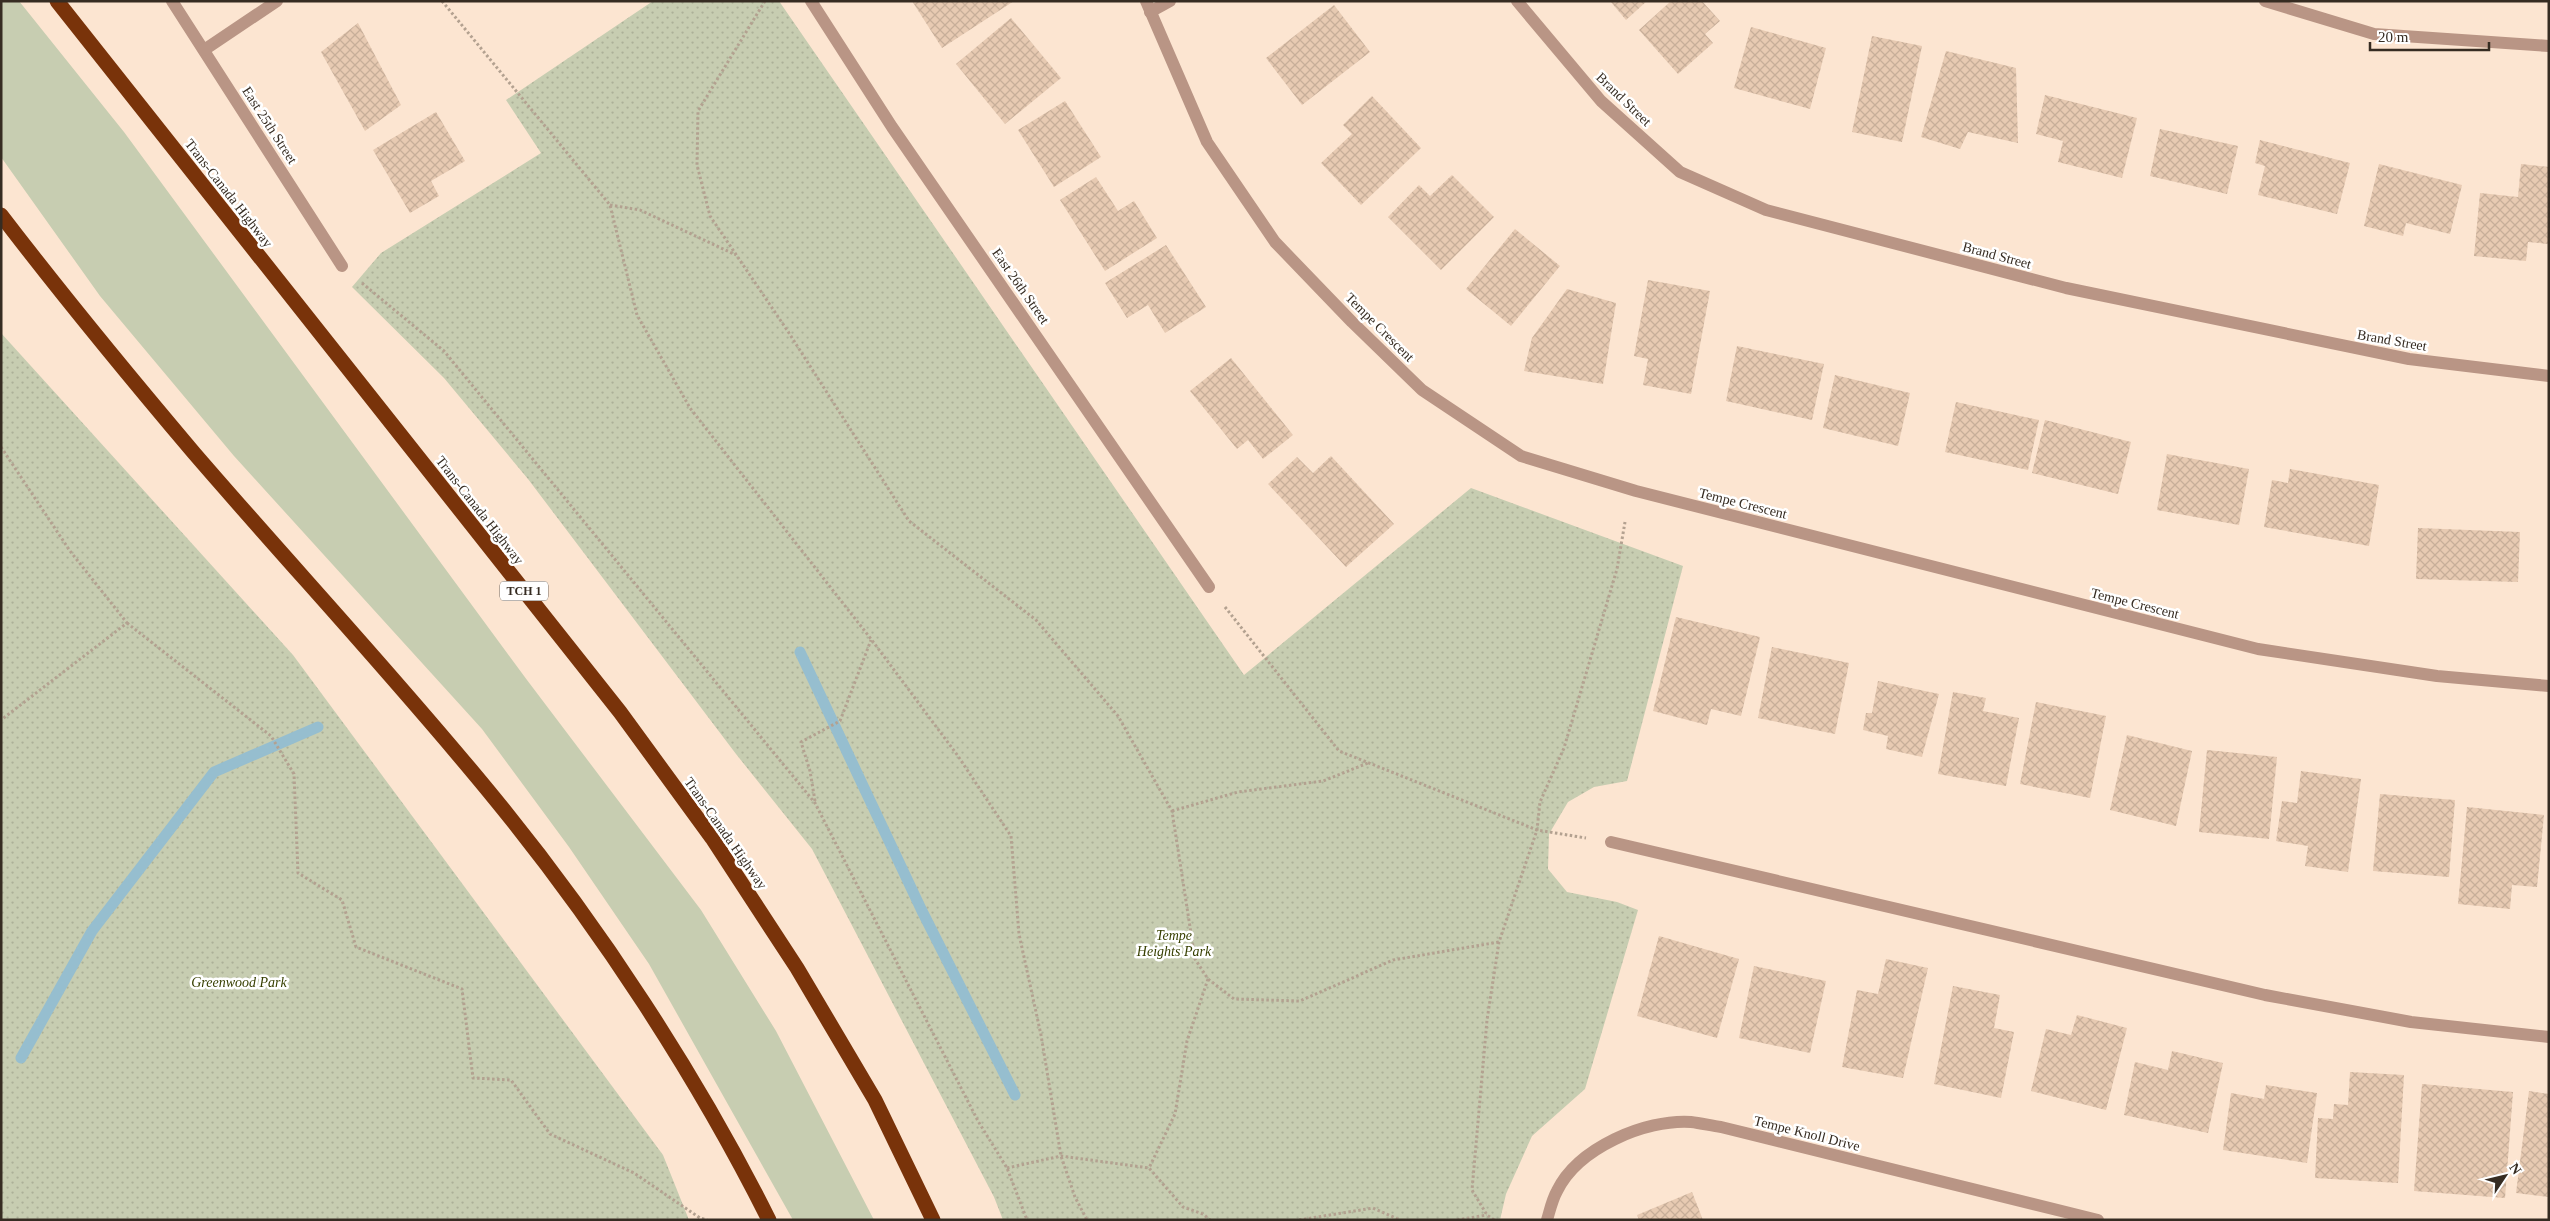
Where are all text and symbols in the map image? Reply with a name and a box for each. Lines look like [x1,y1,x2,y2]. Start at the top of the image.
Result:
scale bar [2370,20,2489,52]
text: 20 m [2378,29,2409,45]
street label: Brand Street [1593,70,1654,129]
street label: East 25th Street [239,84,300,167]
street label: Trans-Canada Highway [182,136,275,250]
street label: Brand Street [1961,239,2033,272]
street label: East 26th Street [989,246,1052,327]
street label: Tempe Crescent [1342,290,1417,365]
street label: Brand Street [2356,327,2428,354]
street label: Trans-Canada Highway [433,453,526,567]
street label: Tempe Crescent [1697,485,1789,522]
road number: TCH 1 [500,582,548,600]
street label: Tempe Crescent [2089,585,2181,622]
street label: Trans-Canada Highway [681,775,770,892]
park label: Tempe Heights Park [1136,928,1212,959]
park label: Greenwood Park [191,975,288,990]
street label: Tempe Knoll Drive [1752,1113,1861,1154]
north arrow [2480,1151,2530,1201]
text: N [2506,1160,2524,1177]

